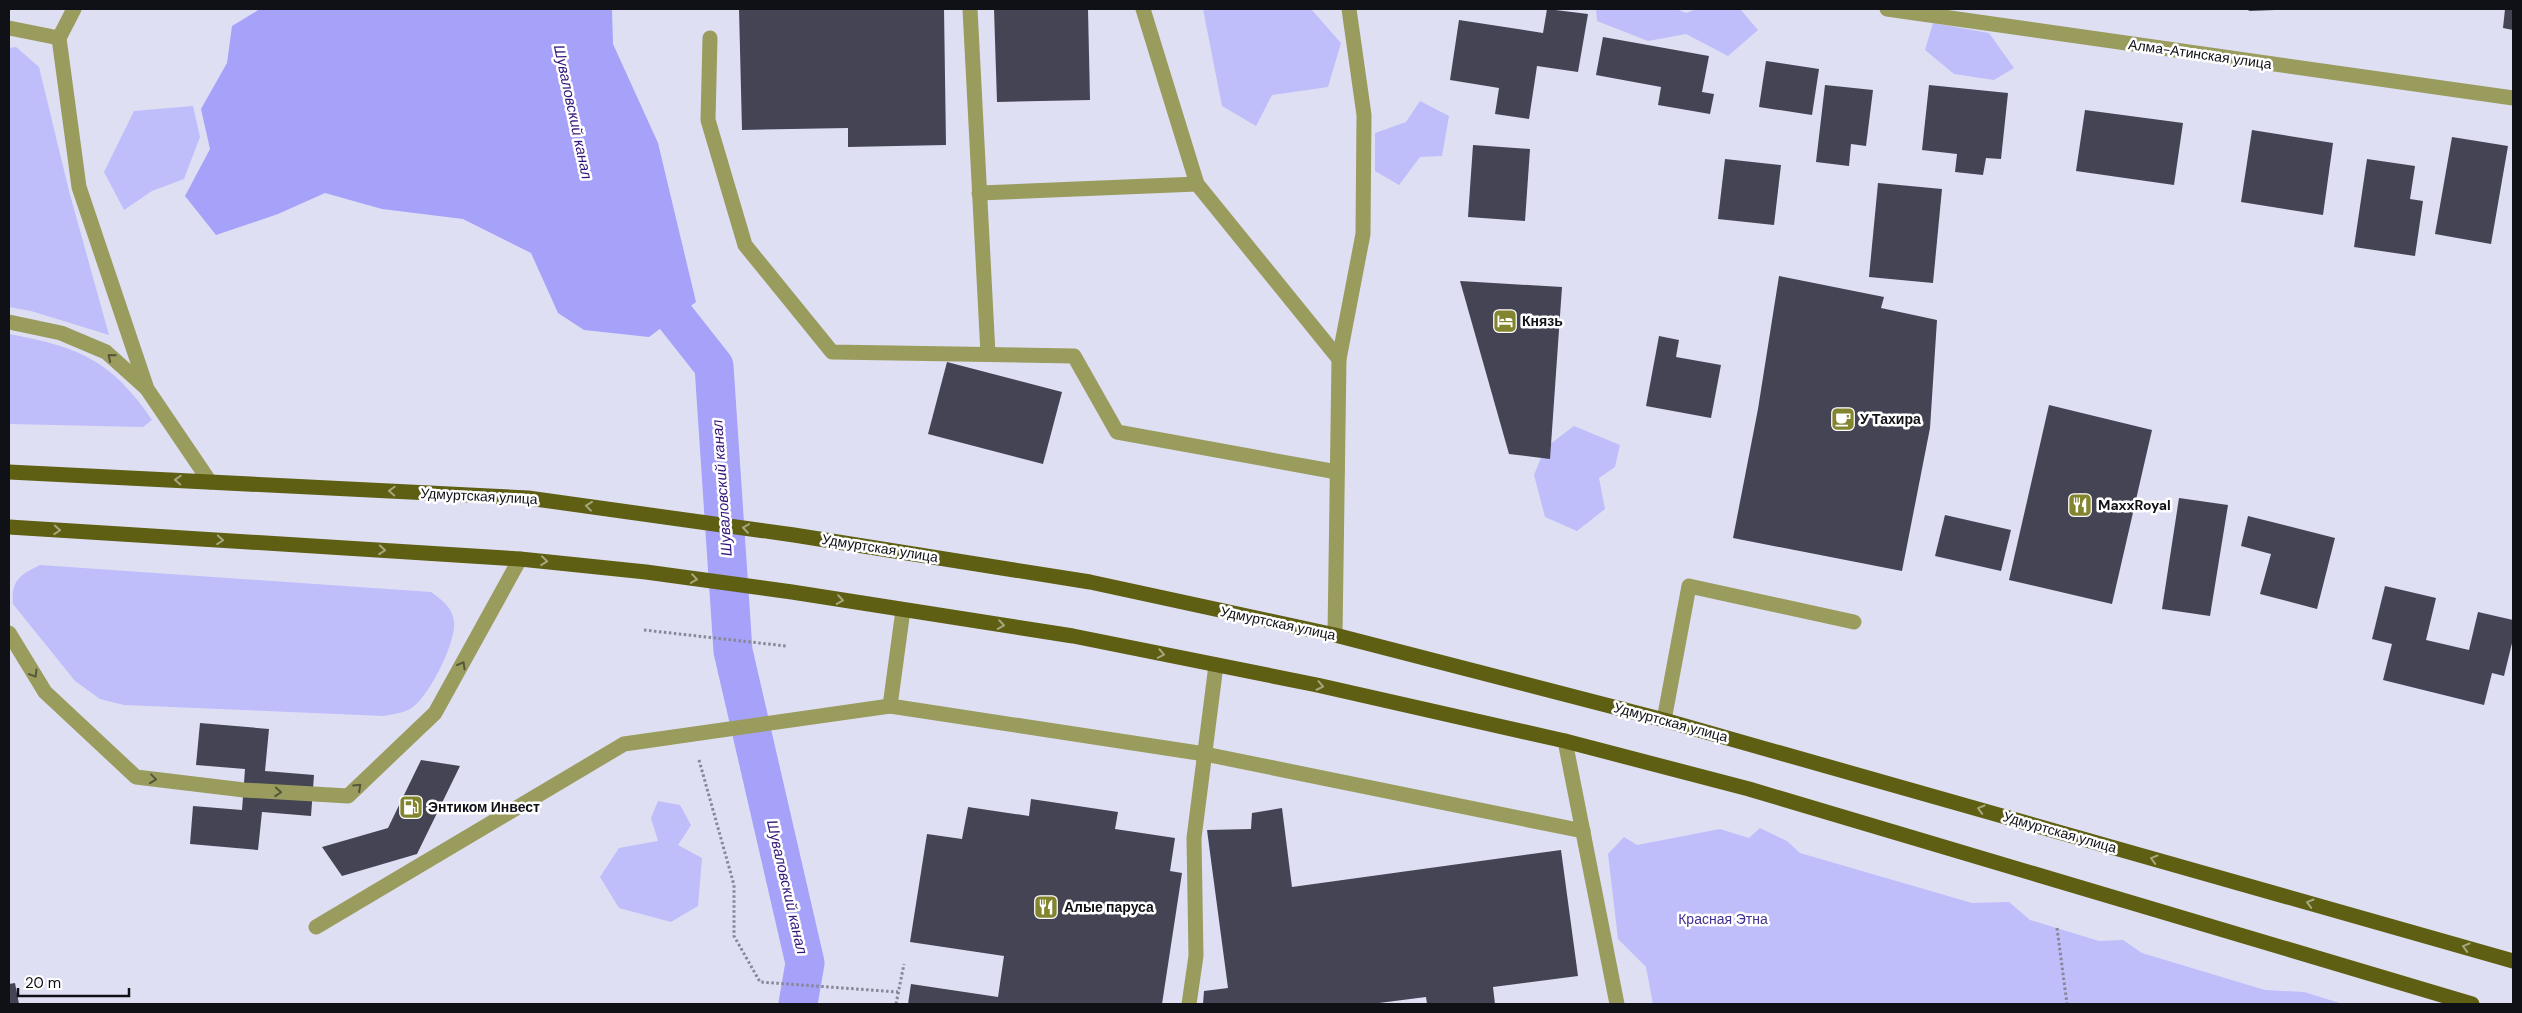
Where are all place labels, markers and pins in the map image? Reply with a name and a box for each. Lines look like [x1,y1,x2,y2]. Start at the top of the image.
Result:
hotel icon: Князь [1492,308,1518,334]
place label: Князь [1522,312,1563,330]
cafe icon: У Тахира [1830,406,1856,432]
place label: У Тахира [1860,410,1921,428]
restaurant icon: MaxxRoyal [2067,492,2093,518]
place label: MaxxRoyal [2098,496,2171,514]
fuel station icon: Энтиком Инвест [398,794,424,820]
place label: Энтиком Инвест [428,798,540,816]
restaurant icon: Алые паруса [1033,894,1059,920]
place label: Алые паруса [1064,898,1154,916]

